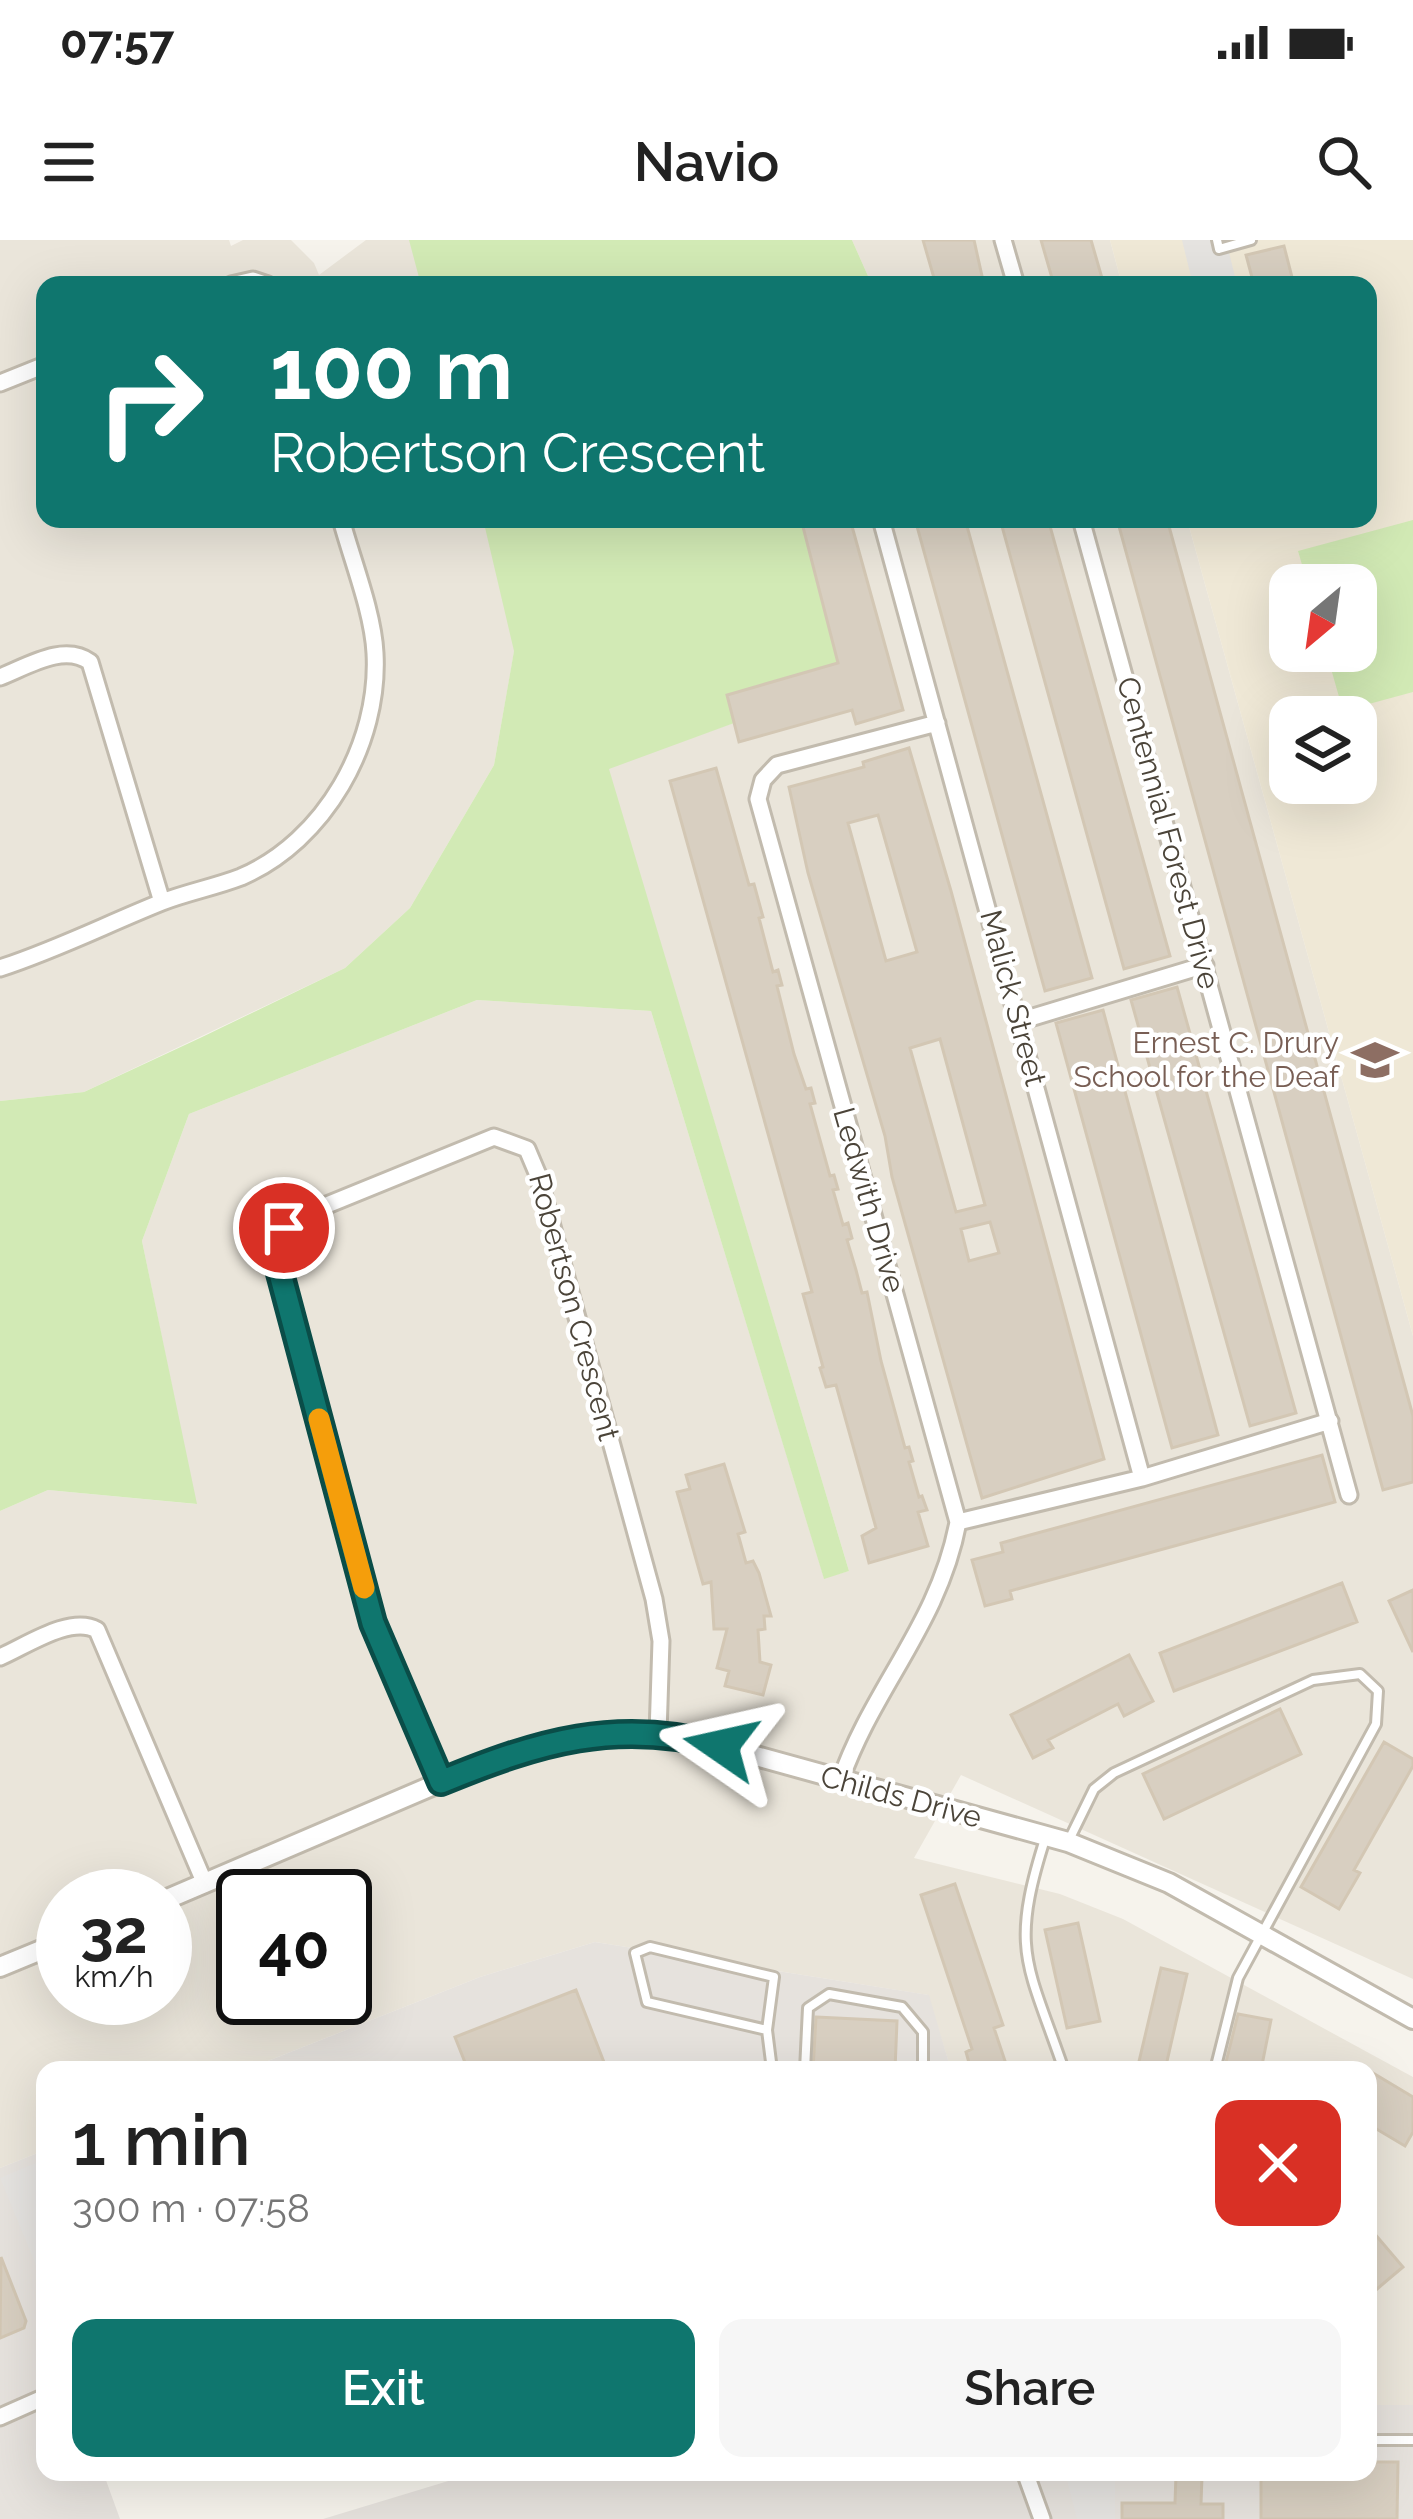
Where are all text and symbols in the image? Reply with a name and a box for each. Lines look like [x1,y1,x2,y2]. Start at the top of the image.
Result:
text: 07:57 [60,16,174,69]
icon: menu [36,129,102,195]
icon: search [1311,129,1377,195]
text: Navio [634,130,779,194]
text: 100 m [270,320,513,419]
icon: right [72,324,228,480]
text: Robertson Crescent [270,421,765,485]
north arrow [1269,564,1377,672]
map controls [1269,564,1377,804]
street label: Centennial Forest Drive [1110,673,1227,993]
button: layers [1269,696,1377,804]
street label: Malick Street [973,906,1054,1090]
place label: Ernest C. Drury School for the Deaf [1073,1025,1340,1094]
school or university icon: Ernest C. Drury School for the Deaf [1350,1035,1400,1085]
street label: Ledwith Drive [826,1103,913,1297]
street label: Robertson Crescent [522,1169,627,1444]
pin [233,1177,335,1279]
icon: arrive [251,1195,317,1261]
position arrow [658,1683,784,1809]
street label: Childs Drive [817,1758,985,1835]
speed limit sign: 40 [216,1869,372,2025]
text: 32 [80,1897,148,1967]
text: km/h [74,1959,154,1994]
text: 1 min [72,2097,251,2182]
button: close [1215,2100,1341,2226]
text: 300 m · 07:58 [72,2185,310,2231]
button: Exit [72,2319,695,2457]
button: Share [719,2319,1341,2457]

